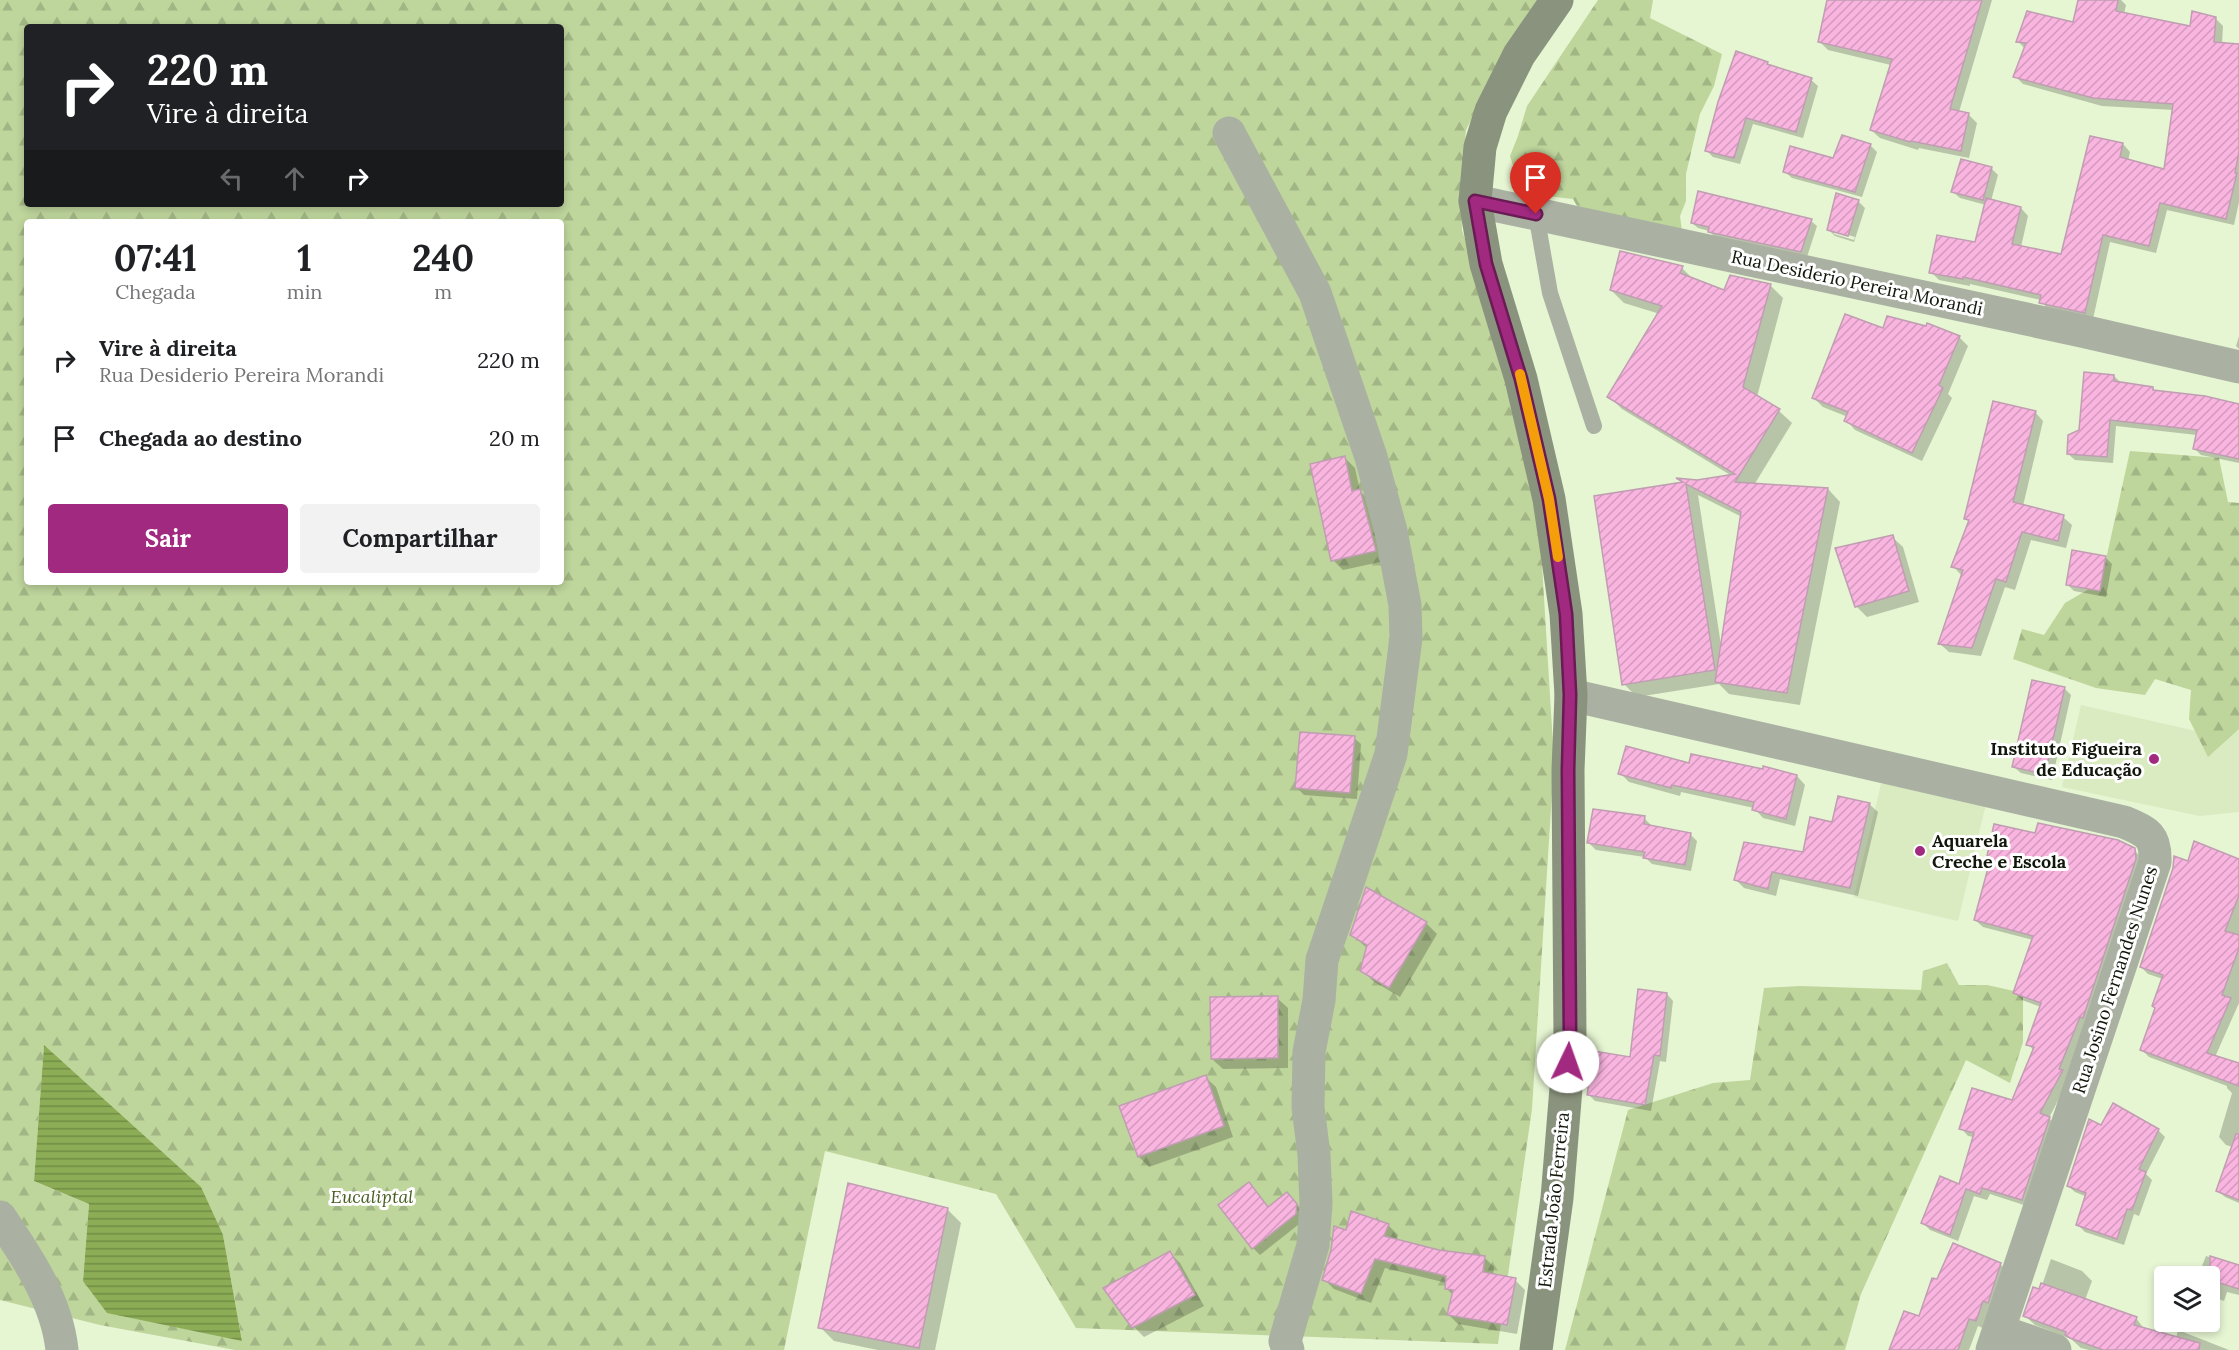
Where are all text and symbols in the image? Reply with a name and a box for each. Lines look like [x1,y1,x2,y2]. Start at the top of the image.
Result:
text: 220 m [147,43,268,97]
icon: right [48,48,126,126]
text: Vire à direita [147,96,308,130]
pin [1510,152,1561,214]
icon: arrive [1519,161,1552,194]
icon: left [215,162,248,195]
icon: ahead [278,162,311,195]
icon: right [341,162,374,195]
text: 07:41 [114,235,197,281]
text: 1 [297,235,312,281]
text: 240 [412,235,474,281]
street label: Rua Desiderio Pereira Morandi [1729,245,1985,320]
text: Chegada [115,279,196,304]
text: min [287,279,322,304]
text: m [434,279,452,304]
text: Vire à direita [99,334,237,362]
icon: right [48,344,81,377]
text: 220 m [477,346,540,374]
text: Rua Desiderio Pereira Morandi [99,362,384,387]
icon: arrive [48,422,81,455]
text: Chegada ao destino [99,424,302,452]
text: 20 m [489,424,540,452]
button: Sair [48,504,288,573]
button: Compartilhar [300,504,540,573]
place label: Instituto Figueira de Educação [1990,737,2143,781]
marker: Instituto Figueira de Educação [2147,752,2161,766]
place label: Aquarela Creche e Escola [1932,829,2067,873]
marker: Aquarela Creche e Escola [1913,844,1927,858]
street label: Rua Josino Fernandes Nunes [2067,863,2162,1097]
position arrow [1536,1030,1600,1094]
street label: Estrada João Ferreira [1533,1111,1574,1289]
park label: Eucaliptal [331,1185,413,1208]
map controls [2154,1266,2220,1332]
button: layers [2154,1266,2220,1332]

